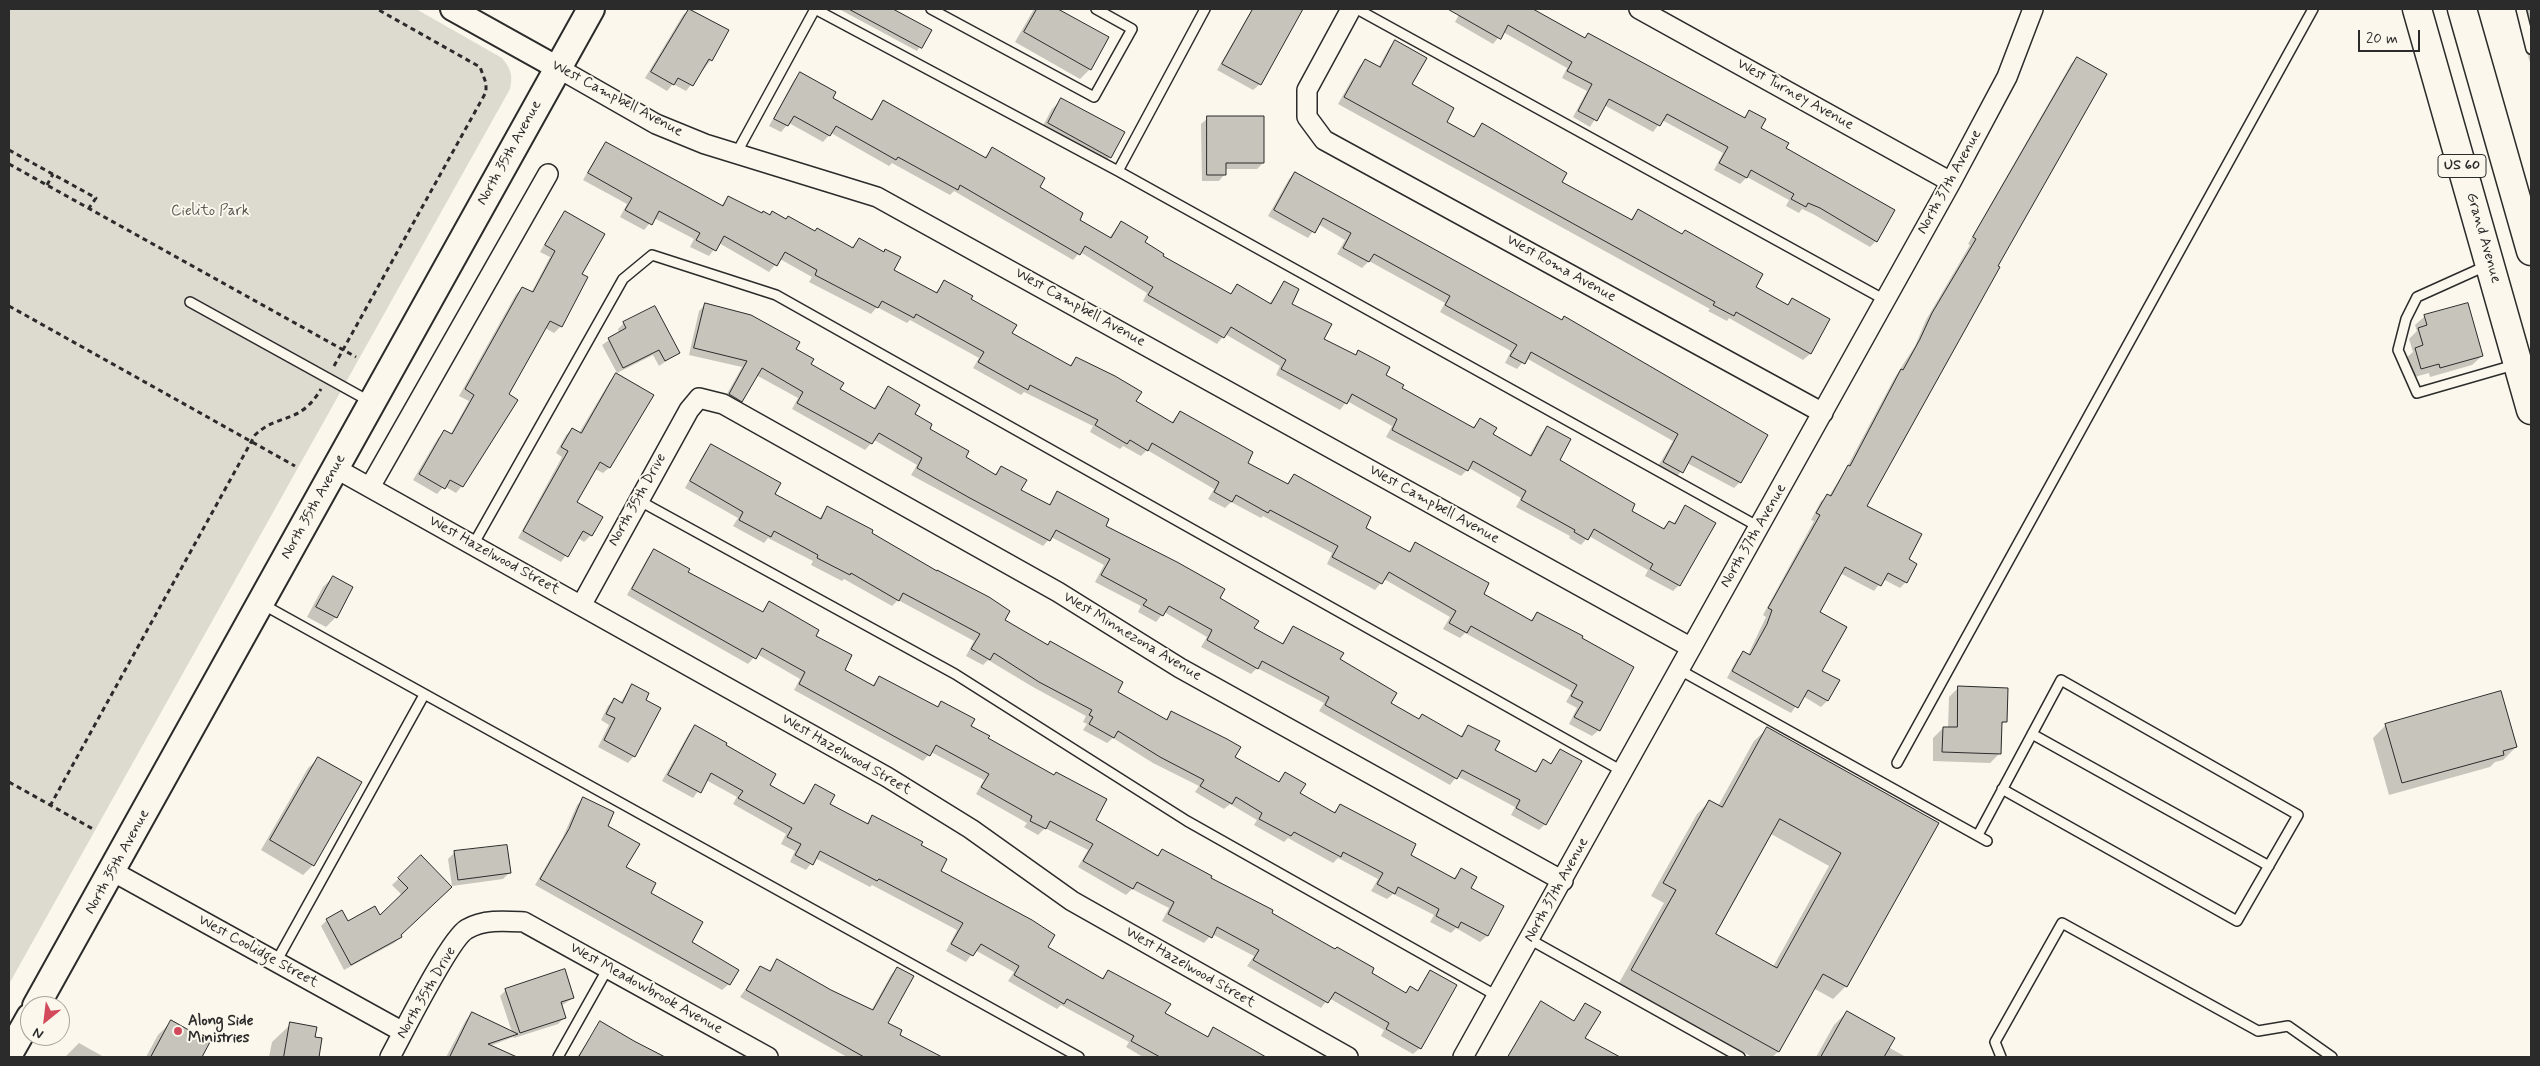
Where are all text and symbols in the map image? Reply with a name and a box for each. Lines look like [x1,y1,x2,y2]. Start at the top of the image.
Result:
scale bar [2360,20,2422,52]
text: 20 m [2366,29,2398,49]
street label: West Turney Avenue [1733,55,1857,135]
street label: West Campbell Avenue [548,57,686,141]
street label: North 35th Avenue [474,97,546,209]
street label: North 37th Avenue [1914,127,1986,237]
road number: US 60 [2438,154,2486,178]
street label: Grand Avenue [2461,191,2505,285]
park label: Cielito Park [171,203,249,221]
street label: West Roma Avenue [1503,231,1619,307]
street label: West Campbell Avenue [1012,265,1148,351]
street label: North 35th Drive [605,450,671,550]
street label: North 35th Avenue [278,451,350,563]
street label: West Campbell Avenue [1366,462,1502,548]
street label: North 37th Avenue [1717,481,1791,591]
street label: West Hazelwood Street [425,513,563,599]
street label: West Minnezona Avenue [1060,589,1204,685]
street label: West Hazelwood Street [778,710,914,800]
street label: North 35th Avenue [82,806,154,918]
street label: North 37th Avenue [1521,835,1593,945]
street label: West Coolidge Street [195,911,321,993]
street label: West Hazelwood Street [1122,923,1258,1013]
street label: West Meadowbrook Avenue [566,939,726,1039]
street label: North 35th Drive [393,944,461,1042]
north arrow [20,996,70,1046]
place label: Along Side Ministries [188,1013,253,1048]
text: N [30,1023,47,1043]
marker: Along Side Ministries [172,1025,184,1037]

